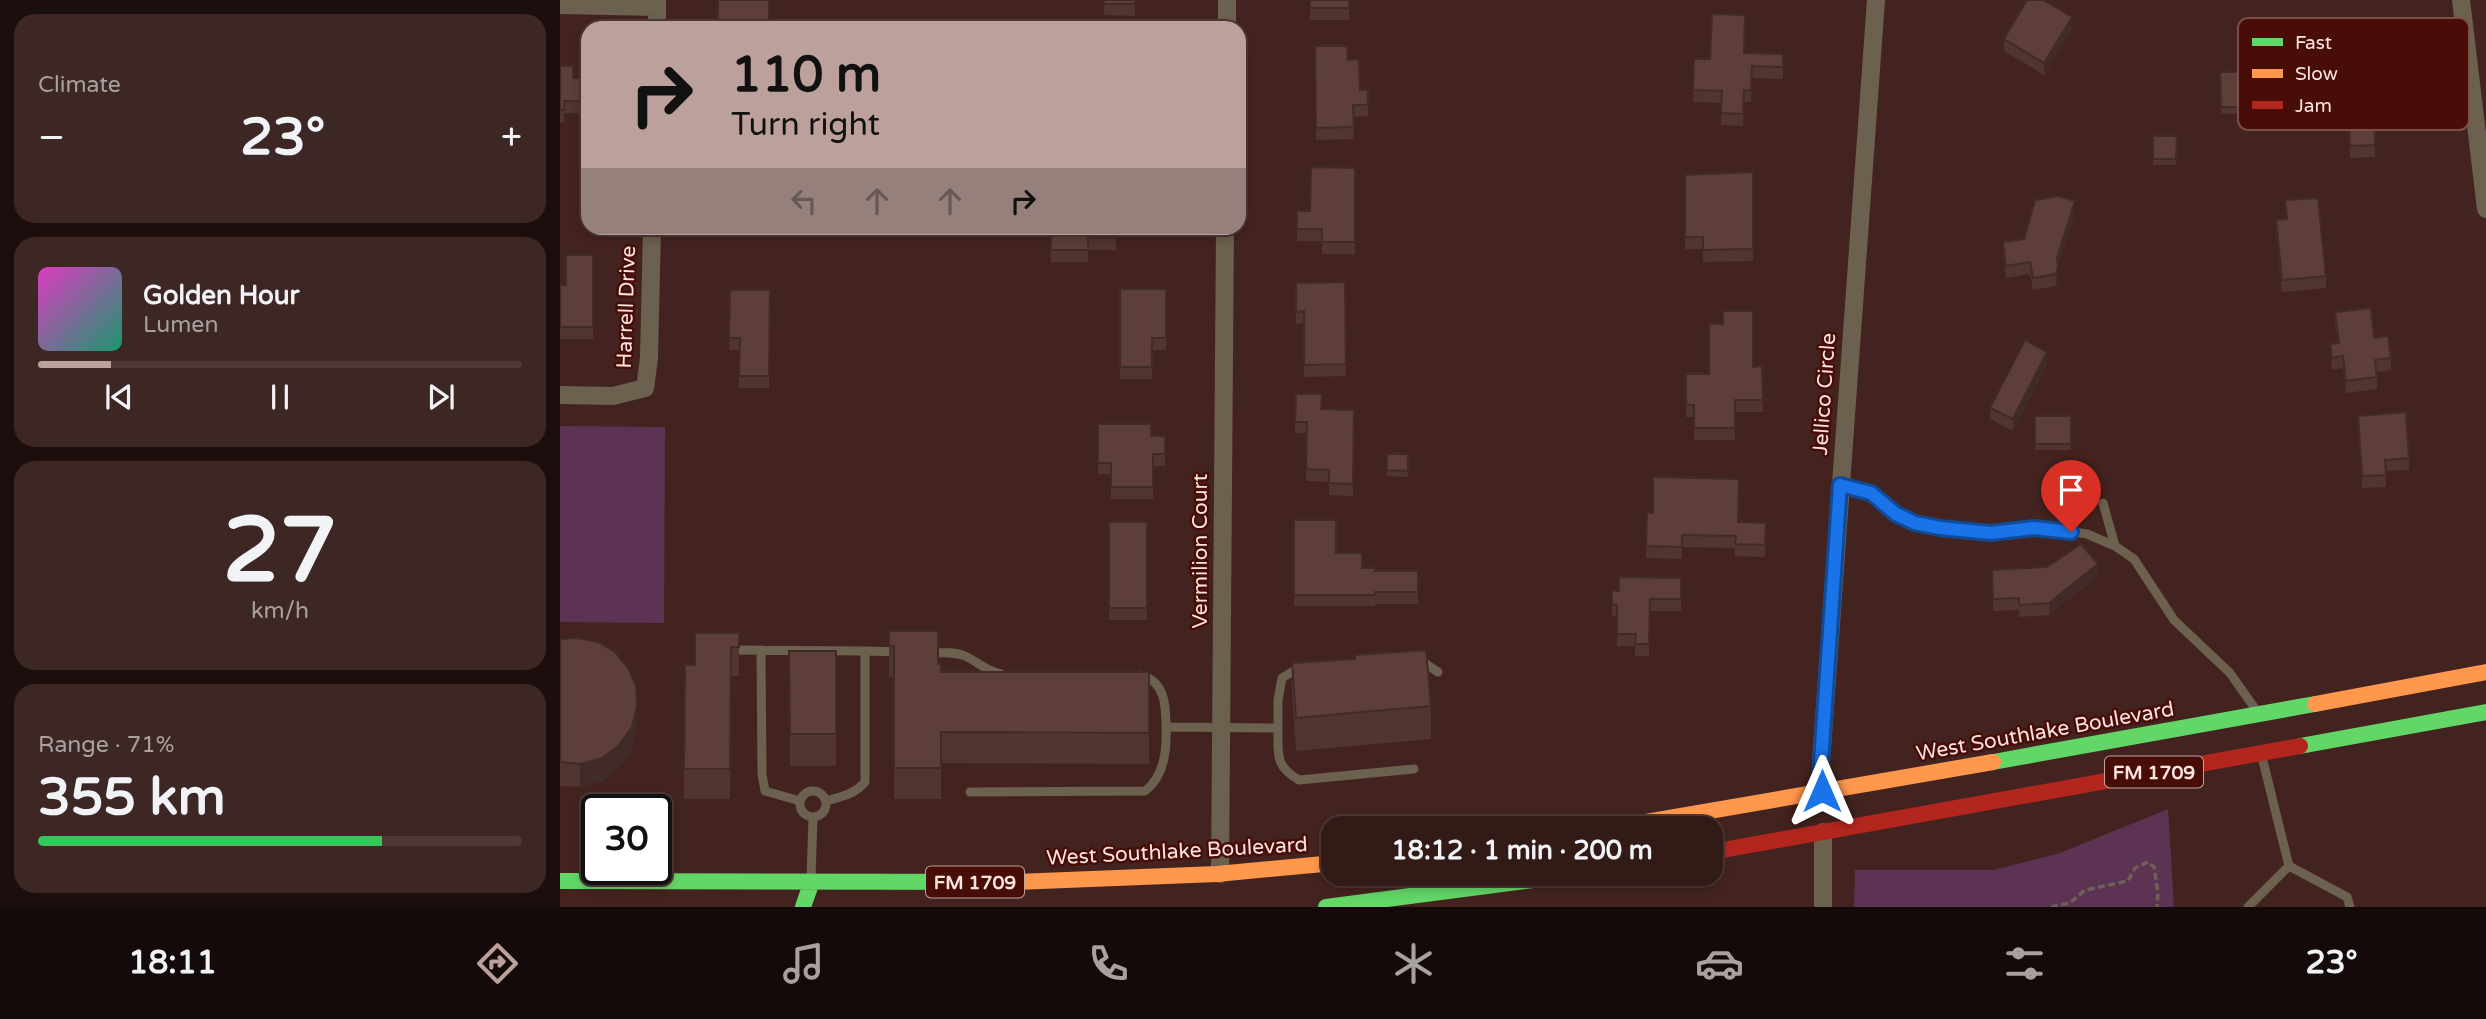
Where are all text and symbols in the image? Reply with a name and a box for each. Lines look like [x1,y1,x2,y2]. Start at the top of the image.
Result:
legend [2238,18,2469,130]
text: Fast [2295,32,2332,54]
text: 110 m [731,46,881,105]
icon: right [616,49,707,140]
text: Slow [2295,63,2338,85]
text: Climate [38,71,121,99]
text: Jam [2295,95,2332,117]
text: 23° [240,106,325,169]
text: Turn right [731,106,880,144]
text: − [38,115,65,161]
text: + [501,115,522,161]
icon: left [785,182,823,220]
icon: ahead [858,182,896,220]
icon: ahead [931,182,969,220]
icon: right [1004,182,1042,220]
street label: Harrell Drive [612,245,641,369]
text: Golden Hour [143,280,300,311]
text: Lumen [143,311,218,339]
street label: Jellico Circle [1808,332,1841,456]
icon: previous [100,378,138,416]
icon: pause [261,378,299,416]
icon: next [422,378,460,416]
pin [2041,460,2101,532]
icon: arrive [2052,471,2090,509]
street label: Vermilion Court [1188,473,1213,629]
text: 27 [223,496,337,606]
text: km/h [251,597,309,625]
street label: West Southlake Boulevard [1914,696,2176,766]
text: Range · 71% [38,731,174,759]
position arrow [1785,754,1859,828]
road number: FM 1709 [2105,757,2203,788]
text: 355 km [38,766,226,829]
speed limit sign: 30 [581,794,672,885]
street label: West Southlake Boulevard [1046,832,1308,871]
text: 18:12 · 1 min · 200 m [1391,835,1653,866]
road number: FM 1709 [926,866,1024,898]
icon: directions [473,939,522,988]
icon: music [779,939,828,988]
icon: phone [1084,939,1133,988]
icon: climate [1389,939,1438,988]
icon: car [1695,939,1744,988]
icon: filters [2000,939,2049,988]
text: 18:11 [128,944,217,982]
text: 23° [2305,944,2358,982]

